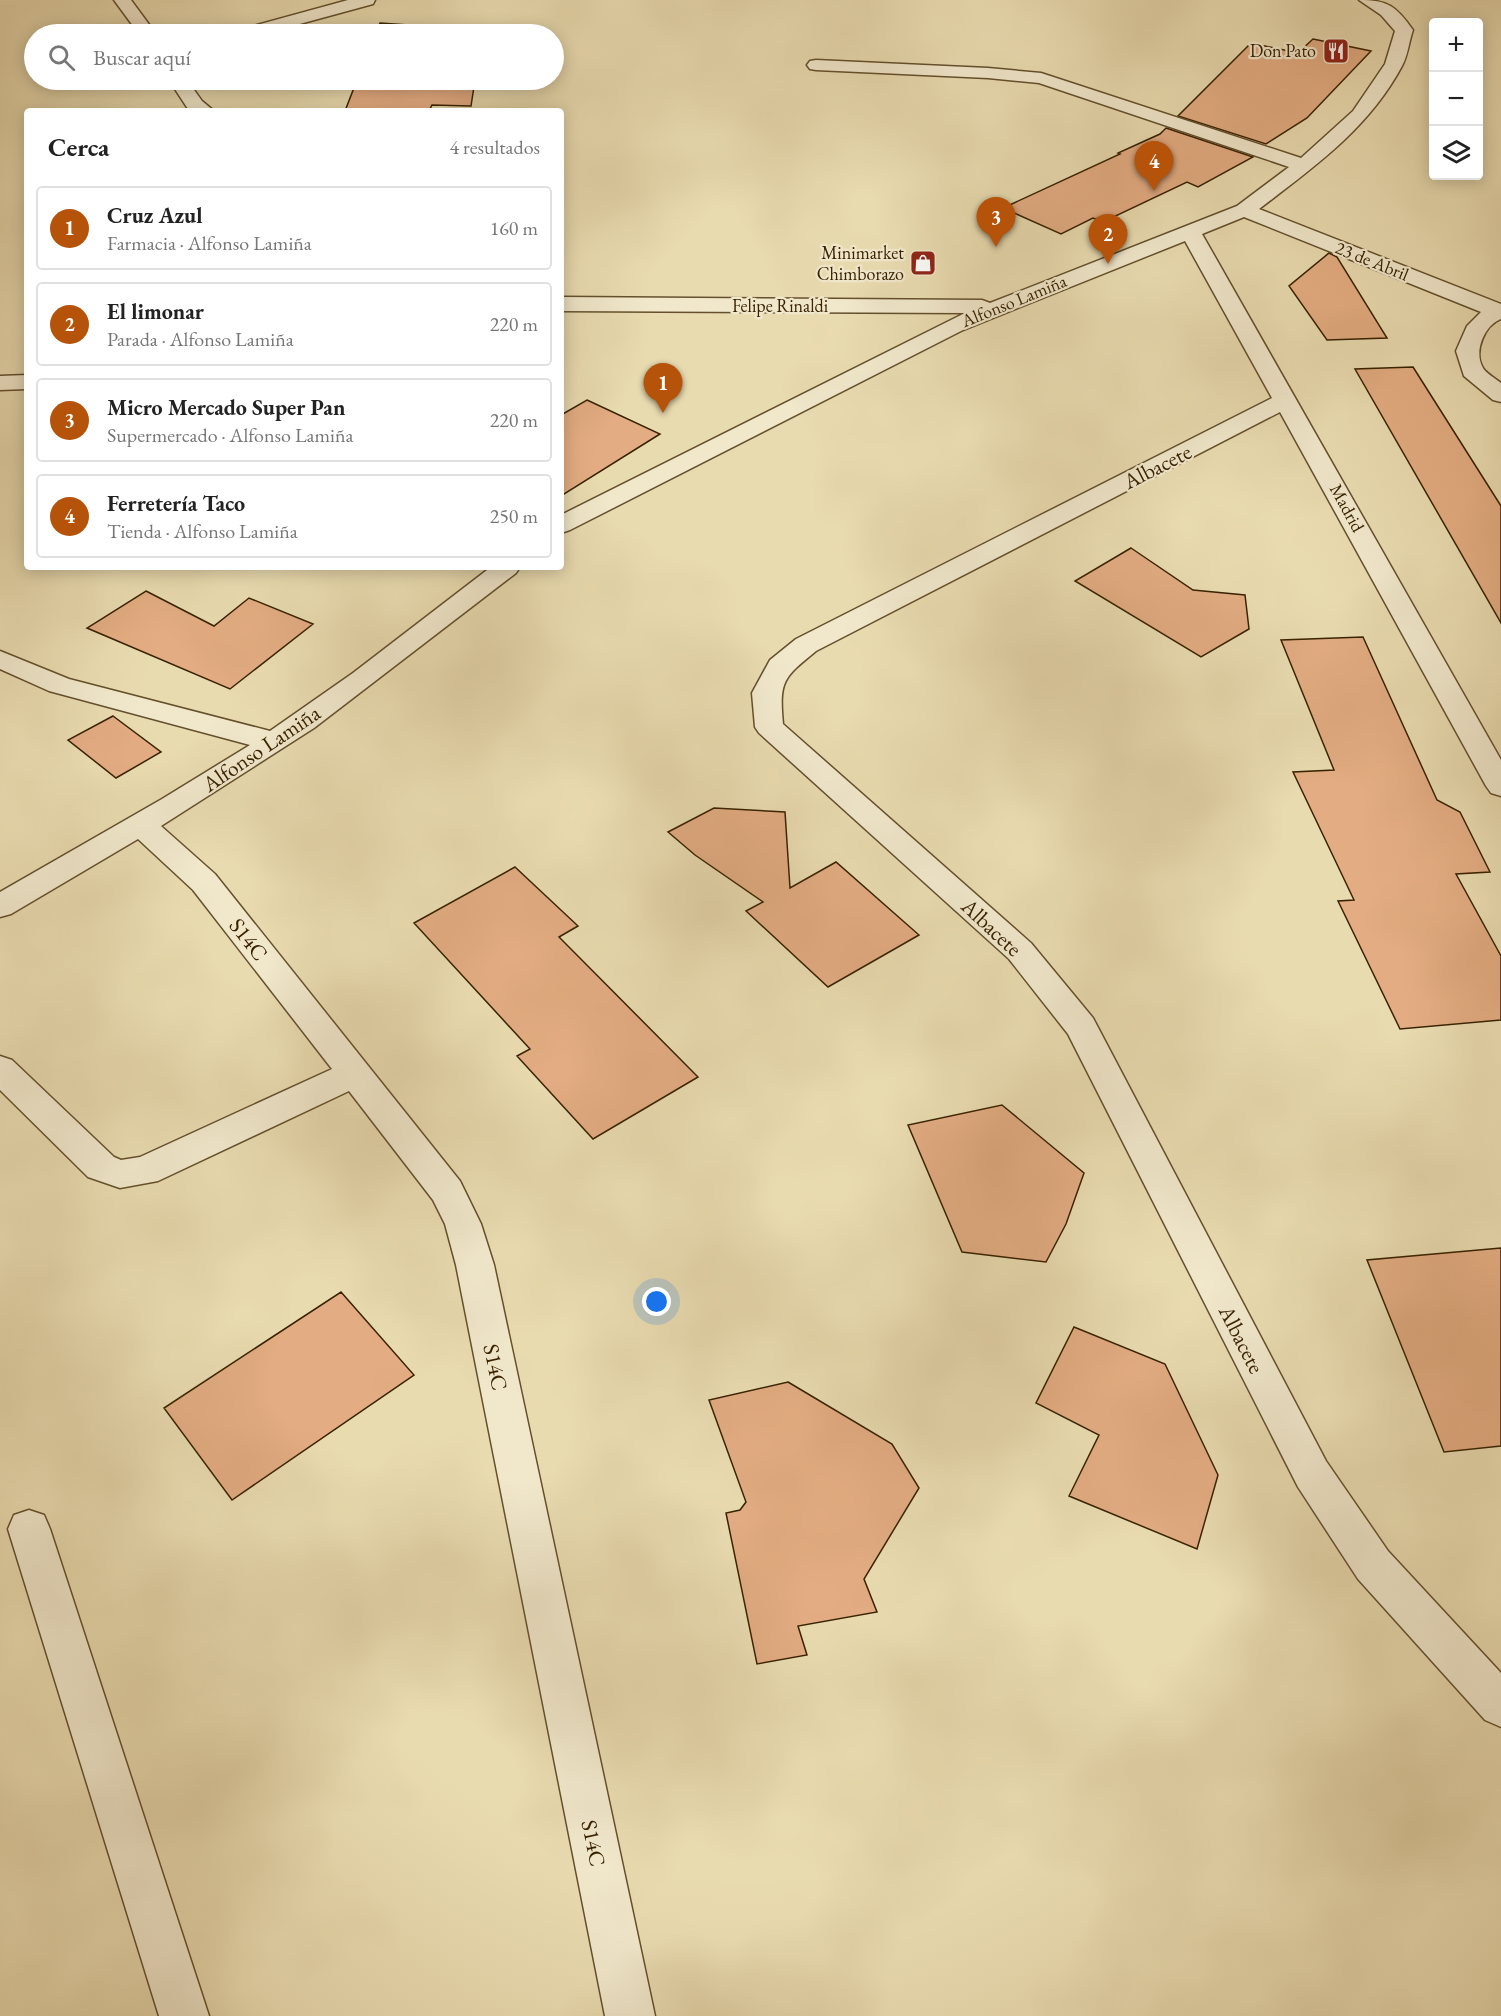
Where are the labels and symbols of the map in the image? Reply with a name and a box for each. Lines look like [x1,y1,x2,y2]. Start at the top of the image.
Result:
restaurant icon: Don Pato [1321,36,1351,66]
place label: Don Pato [1250,39,1316,62]
pin: 4 [1134,142,1174,191]
pin: 3 [976,198,1016,247]
pin: 2 [1088,214,1128,264]
street label: 23 de Abril [1332,235,1412,286]
place label: Minimarket Chimborazo [817,241,904,285]
shop icon: Minimarket Chimborazo [908,248,938,278]
street label: Alfonso Lamiña [957,269,1071,332]
street label: Felipe Rinaldi [732,294,829,317]
pin: 1 [644,364,682,413]
street label: Albacete [1117,437,1197,496]
street label: Madrid [1325,480,1370,537]
street label: Alfonso Lamiña [196,698,326,799]
street label: Albacete [954,891,1028,963]
street label: S14C [223,912,274,967]
your location [642,1287,671,1316]
street label: Albacete [1212,1299,1271,1379]
street label: S14C [476,1341,515,1393]
street label: S14C [574,1817,613,1869]

